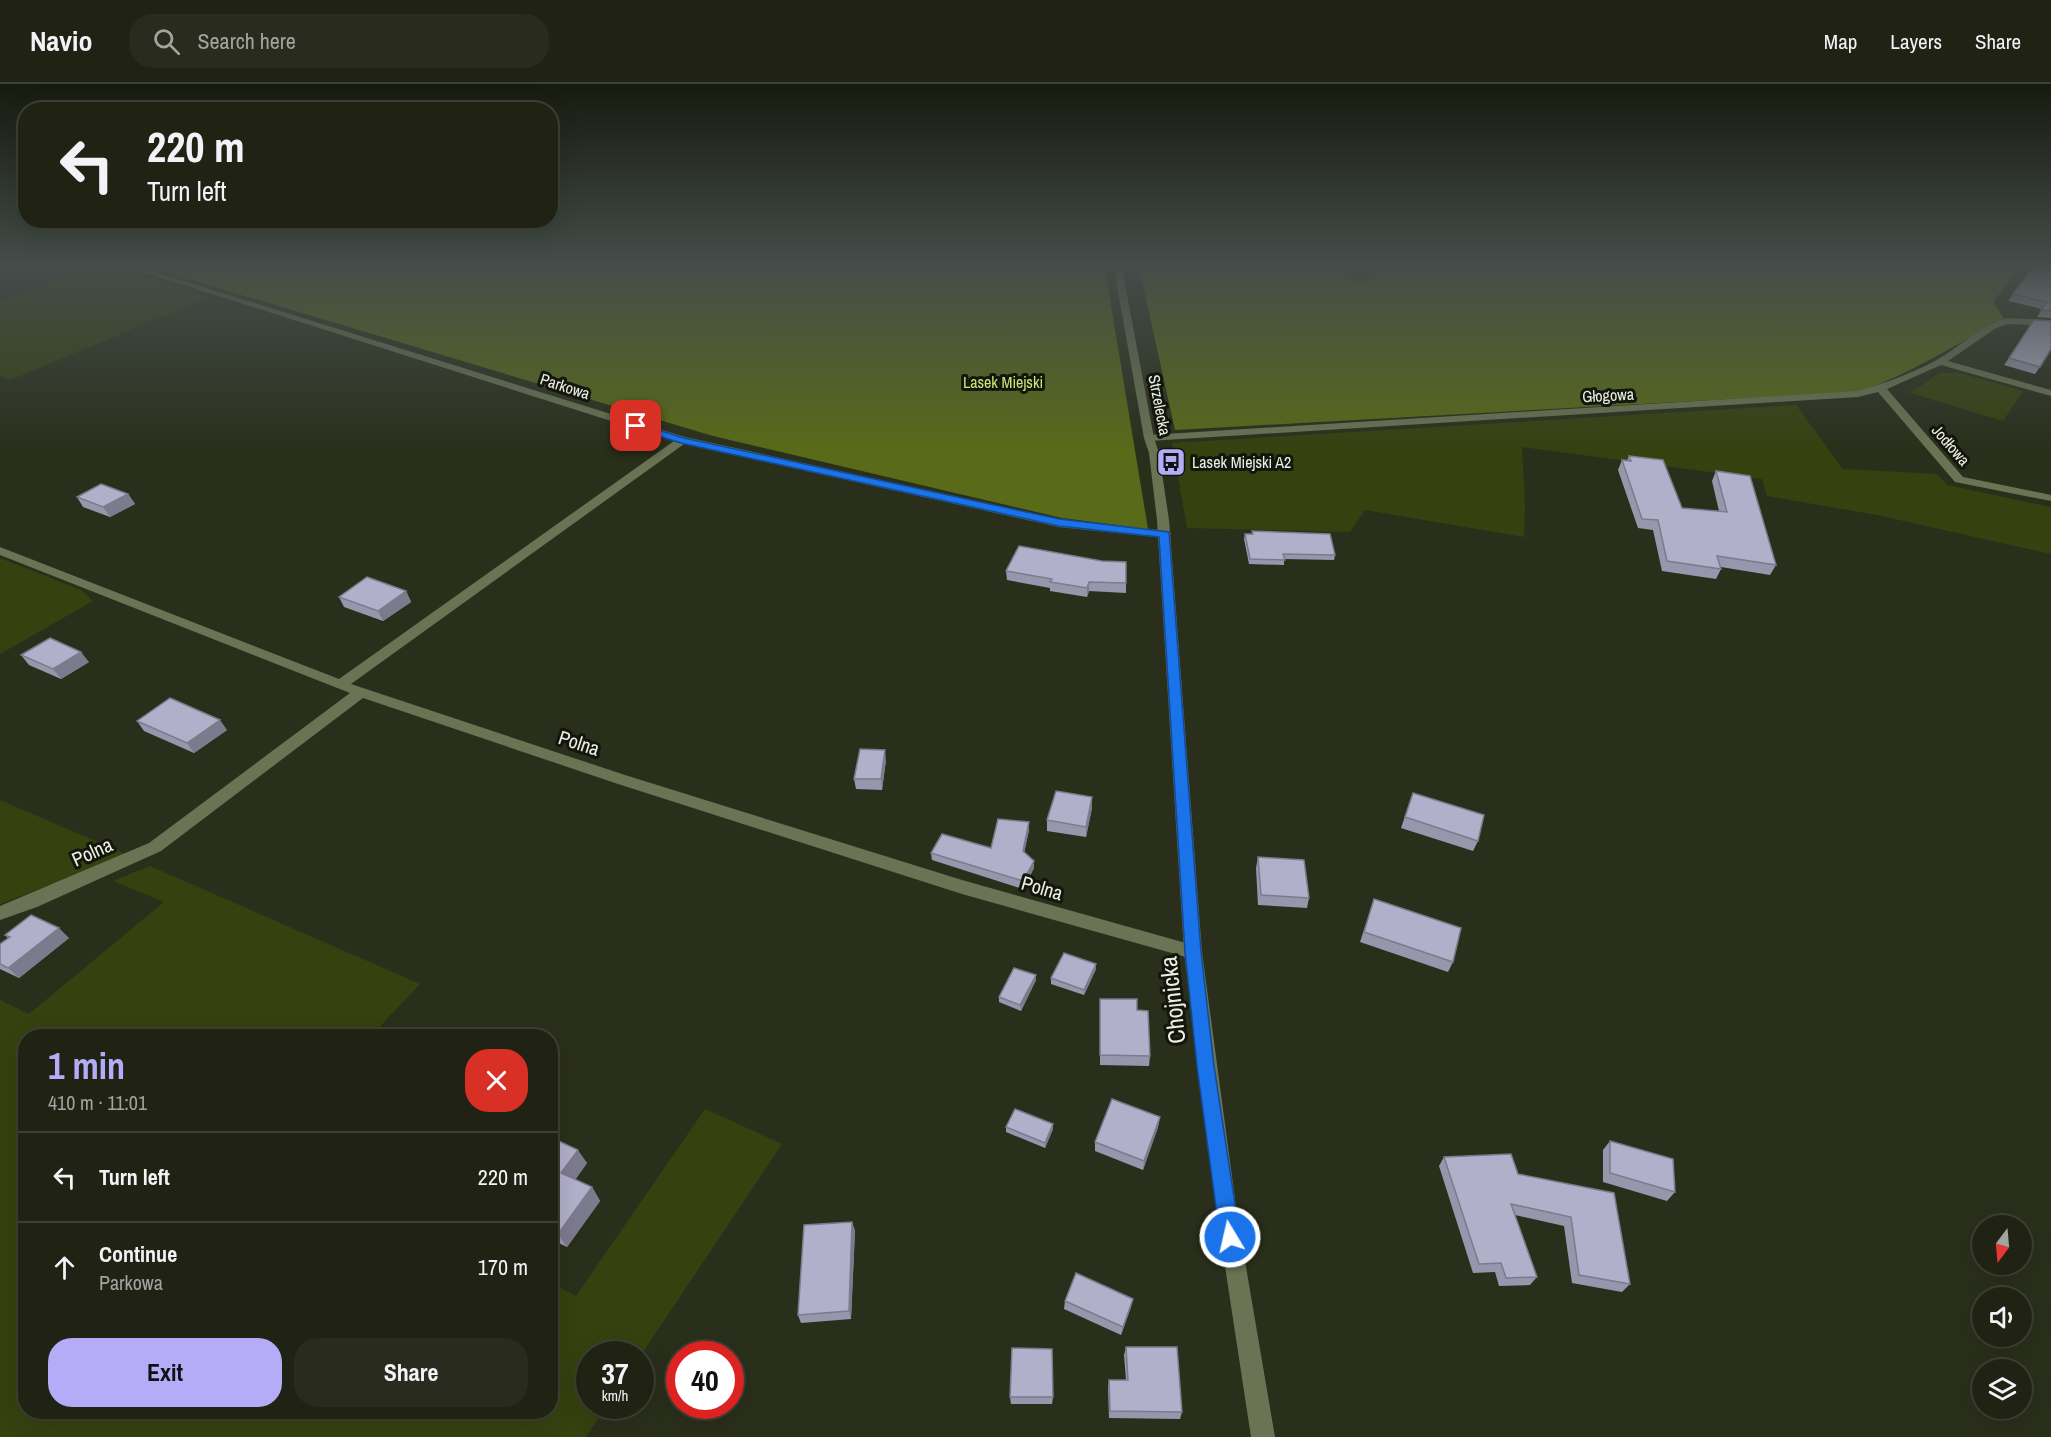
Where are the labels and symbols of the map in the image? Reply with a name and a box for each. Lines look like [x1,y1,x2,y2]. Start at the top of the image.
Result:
street label: Parkowa [537,368,593,405]
park label: Lasek Miejski [963,371,1043,393]
street label: Strzelecka [1143,373,1177,438]
street label: Głogowa [1582,383,1635,407]
pin [610,400,661,451]
street label: Jodłowa [1927,420,1976,471]
bus stop icon: Lasek Miejski A2 [1155,446,1187,478]
place label: Lasek Miejski A2 [1192,451,1291,473]
street label: Polna [555,723,603,762]
street label: Polna [67,831,116,872]
street label: Polna [1018,869,1066,906]
street label: Chojnicka [1152,955,1192,1045]
position arrow [1198,1205,1262,1269]
north arrow [1972,1215,2032,1275]
speed limit sign: 40 [666,1341,744,1419]

